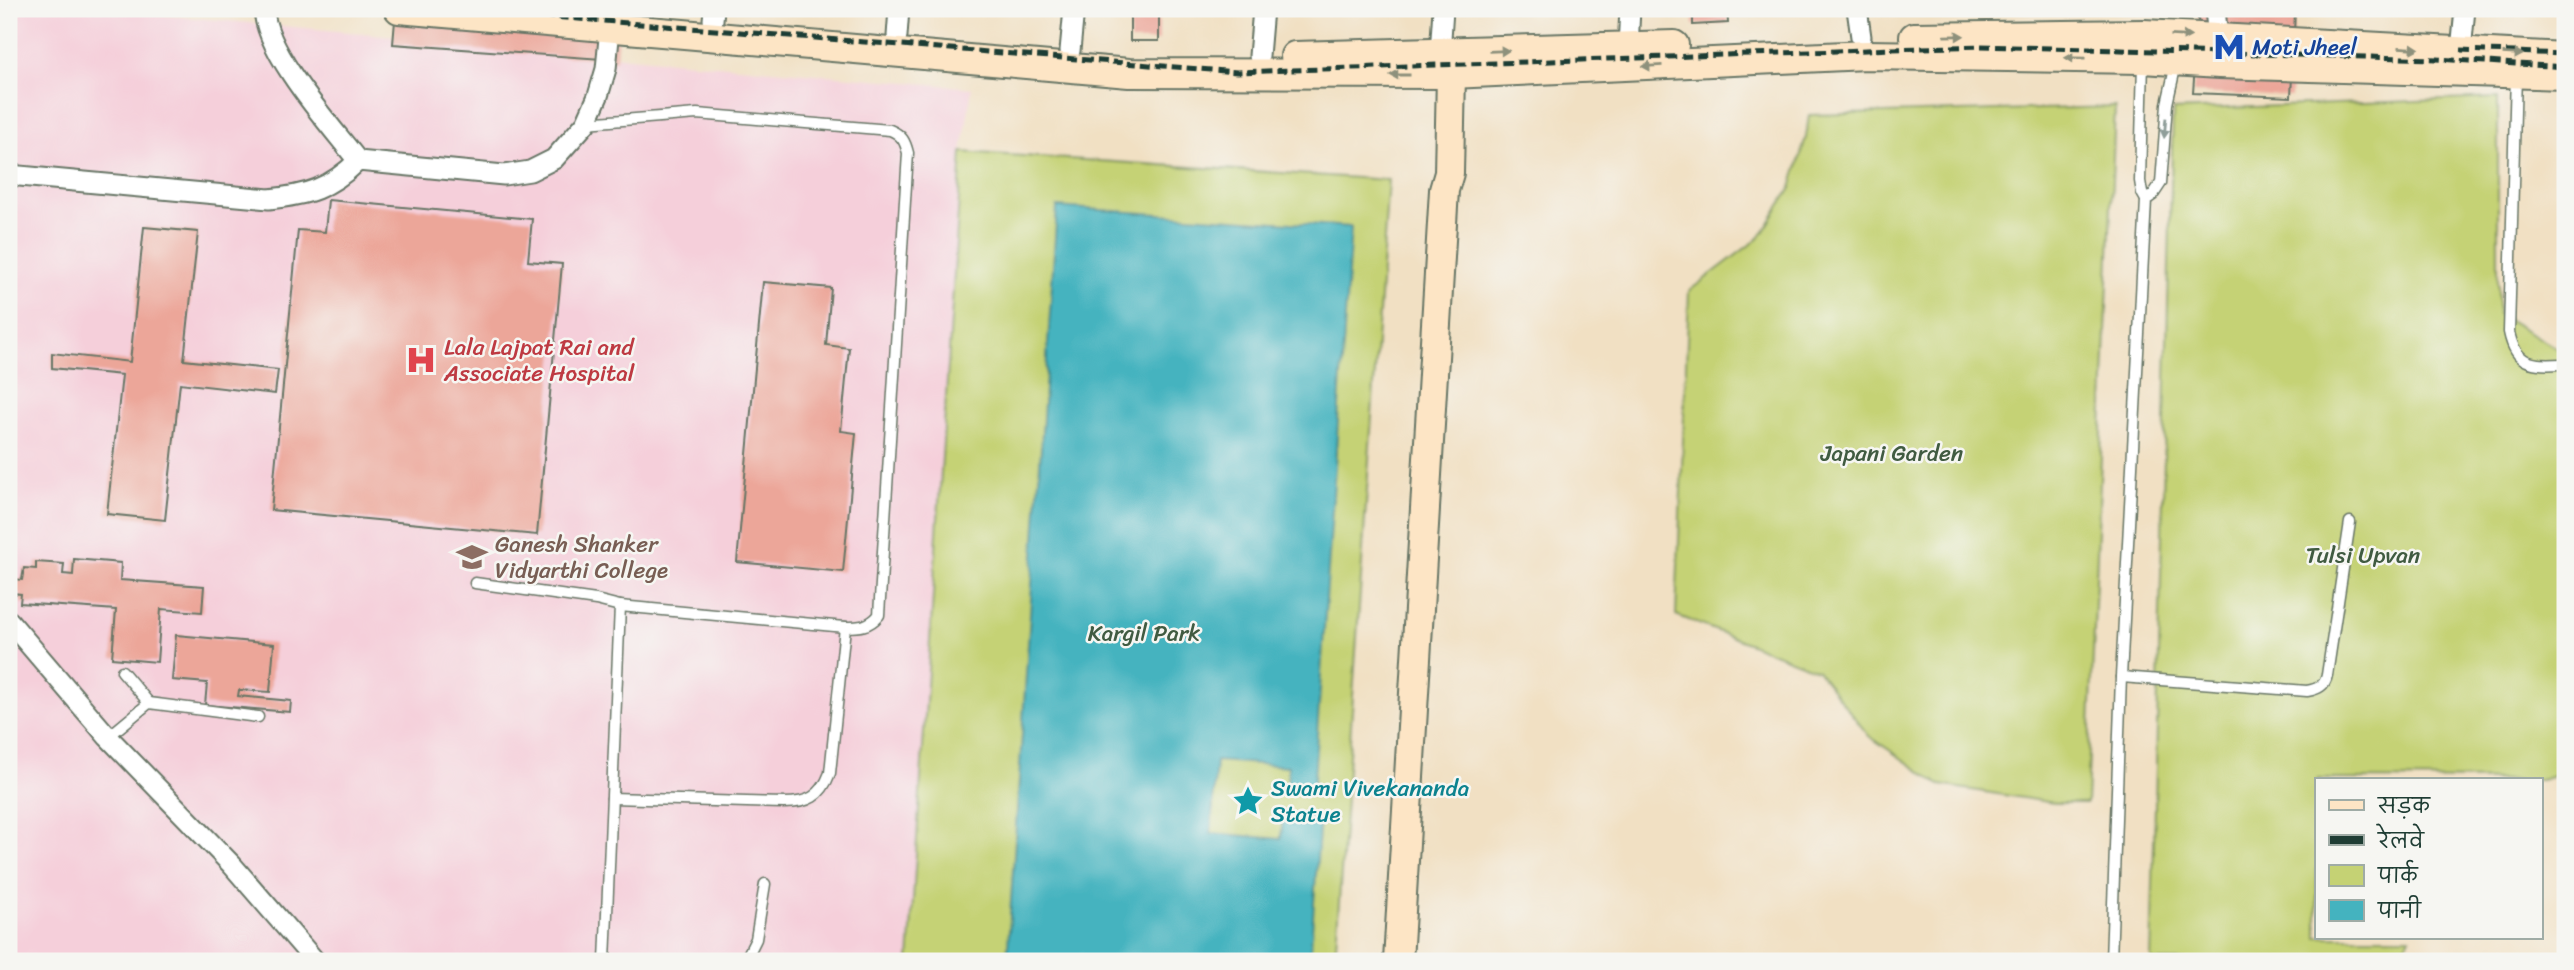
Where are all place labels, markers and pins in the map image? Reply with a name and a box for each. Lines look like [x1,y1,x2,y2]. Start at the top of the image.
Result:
place label: Moti Jheel [2252,27,2358,68]
metro station icon: Moti Jheel [2212,30,2246,64]
place label: Lala Lajpat Rai and Associate Hospital [443,327,635,394]
hospital icon: Lala Lajpat Rai and Associate Hospital [404,343,438,377]
place label: Ganesh Shanker Vidyarthi College [495,524,668,591]
school or university icon: Ganesh Shanker Vidyarthi College [455,540,489,574]
place label: Swami Vivekananda Statue [1271,768,1469,835]
place icon: Swami Vivekananda Statue [1231,784,1265,818]

